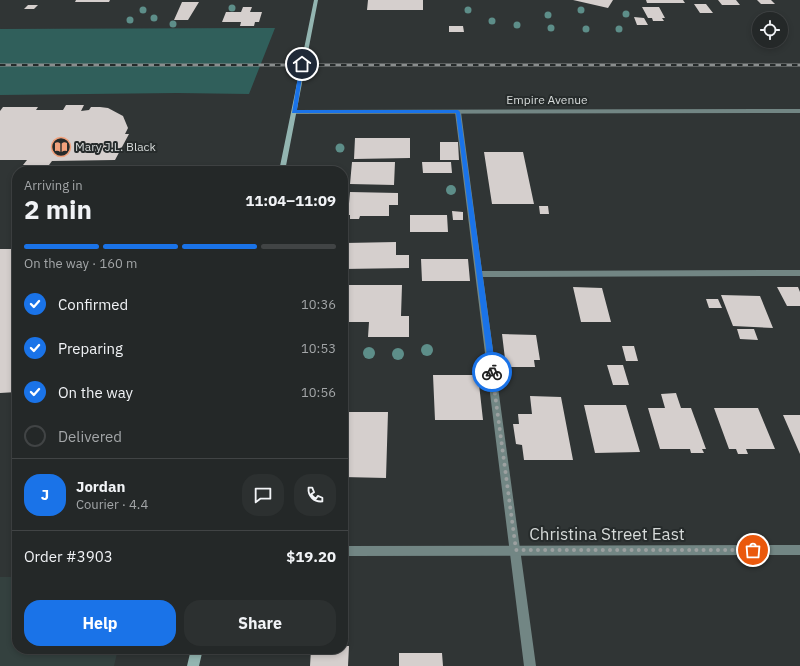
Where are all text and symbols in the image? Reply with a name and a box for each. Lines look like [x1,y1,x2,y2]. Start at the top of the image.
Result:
map controls [752,12,788,48]
button: locate [752,12,788,48]
pin [285,47,319,81]
icon: home [291,53,313,75]
street label: Empire Avenue [506,92,588,107]
library icon: Mary J.L. Black [50,136,72,158]
place label: Mary J.L. Black [75,139,157,154]
text: Arriving in [24,177,83,194]
text: 11:04–11:09 [245,191,336,210]
text: 2 min [24,192,92,226]
text: On the way · 160 m [24,255,137,272]
icon: check [24,293,46,315]
text: Confirmed [58,295,128,314]
text: 10:36 [301,296,336,313]
icon: check [24,337,46,359]
text: Preparing [58,339,123,358]
text: 10:53 [301,340,336,357]
courier [472,352,512,392]
icon: bike [481,361,503,383]
icon: check [24,381,46,403]
text: On the way [58,383,133,402]
text: 10:56 [301,384,336,401]
text: Delivered [58,427,122,446]
button: chat [242,474,284,516]
button: phone [294,474,336,516]
text: Jordan [76,477,125,496]
text: J [41,485,49,504]
text: Courier · 4.4 [76,496,148,513]
street label: Christina Street East [529,523,685,545]
pin [736,533,770,567]
icon: bag [742,539,764,561]
text: Order #3903 [24,547,113,566]
text: $19.20 [286,547,336,566]
button: Help [24,600,176,646]
button: Share [184,600,336,646]

